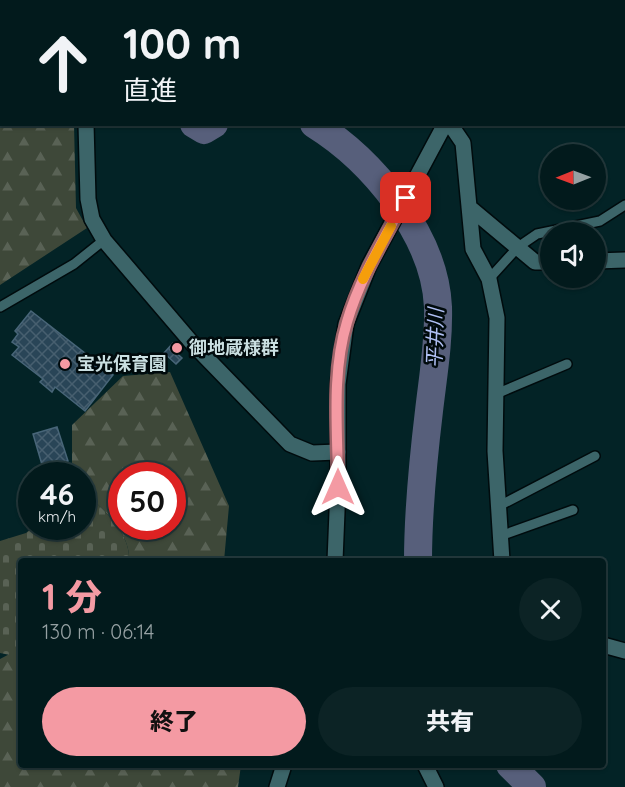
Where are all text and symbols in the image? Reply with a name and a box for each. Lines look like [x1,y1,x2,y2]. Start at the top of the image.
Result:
text: 100 m [123,17,241,70]
icon: ahead [24,24,102,102]
text: 直進 [123,73,177,107]
north arrow [540,144,606,210]
map controls [540,144,606,288]
pin [380,172,431,223]
icon: arrive [389,181,422,214]
button: sound [540,222,606,288]
water label: 平井川 [421,306,448,368]
place label: 御地蔵様群 [188,336,279,359]
marker: 御地蔵様群 [170,341,184,355]
place label: 宝光保育園 [77,352,167,375]
marker: 宝光保育園 [58,357,72,371]
position arrow [306,455,370,519]
speed limit sign: 50 [108,462,186,540]
text: 46 [40,475,74,513]
text: km/h [38,507,76,526]
text: 1 分 [42,574,102,619]
button: close [519,578,582,641]
text: 130 m · 06:14 [42,619,154,644]
button: 終了 [42,687,306,756]
button: 共有 [318,687,582,756]

